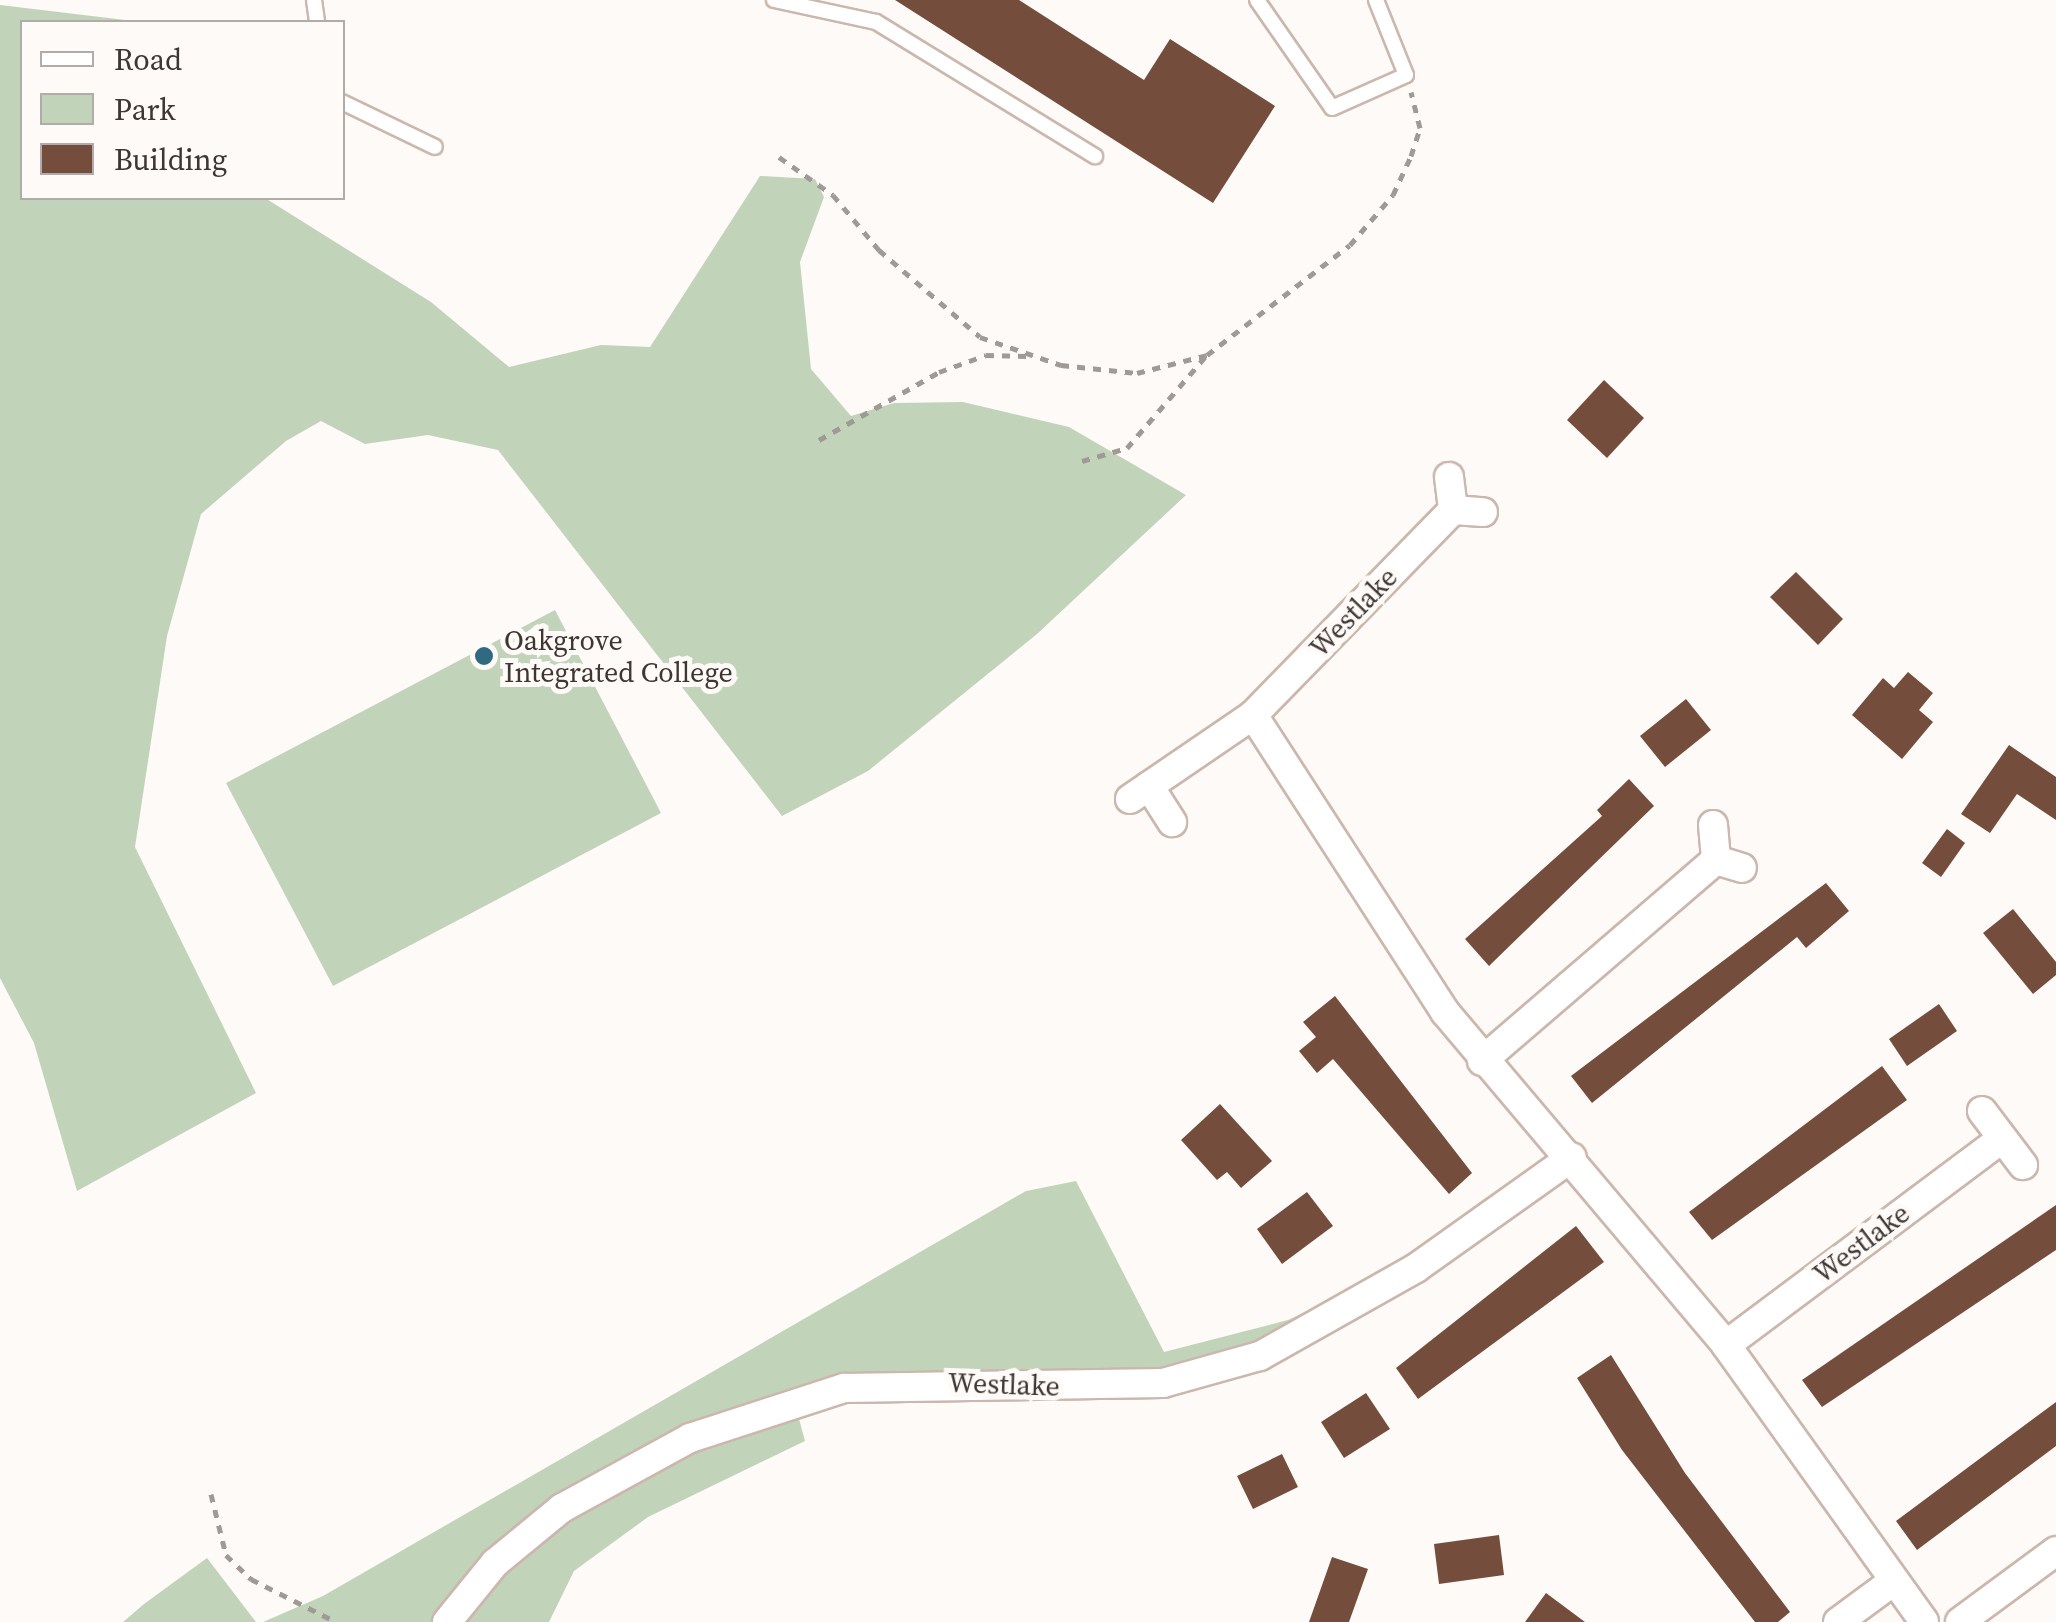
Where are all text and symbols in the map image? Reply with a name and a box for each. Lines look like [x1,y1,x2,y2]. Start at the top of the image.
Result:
legend [20,20,345,200]
text: Road [114,39,182,80]
text: Park [114,89,176,130]
text: Building [114,139,227,180]
street label: Westlake [1302,560,1404,664]
place label: Oakgrove Integrated College [504,623,733,689]
marker: Oakgrove Integrated College [473,645,495,667]
street label: Westlake [1806,1196,1916,1290]
street label: Westlake [948,1365,1060,1403]

